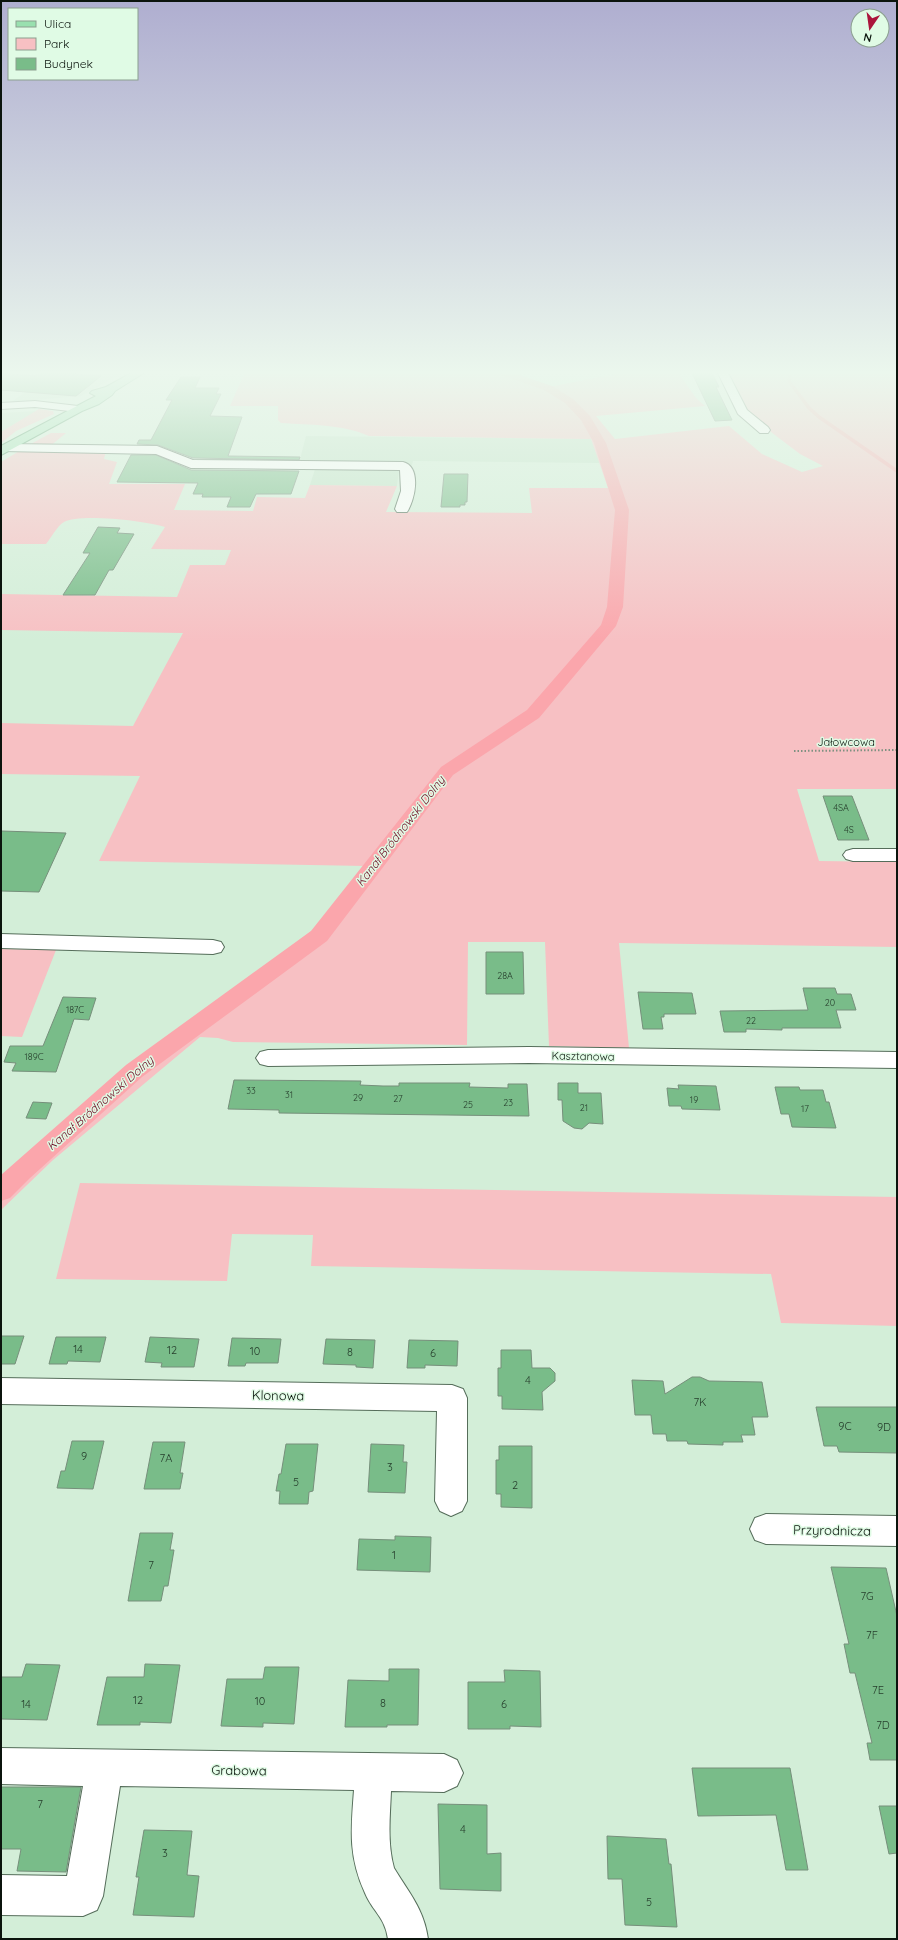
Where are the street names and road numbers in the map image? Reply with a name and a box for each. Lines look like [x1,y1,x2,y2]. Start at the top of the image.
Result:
street label: Jałowcowa [817,735,875,749]
street label: Kasztanowa [551,1048,615,1064]
street label: Klonowa [252,1387,304,1403]
street label: Przyrodnicza [793,1521,871,1539]
street label: Grabowa [211,1762,267,1778]

